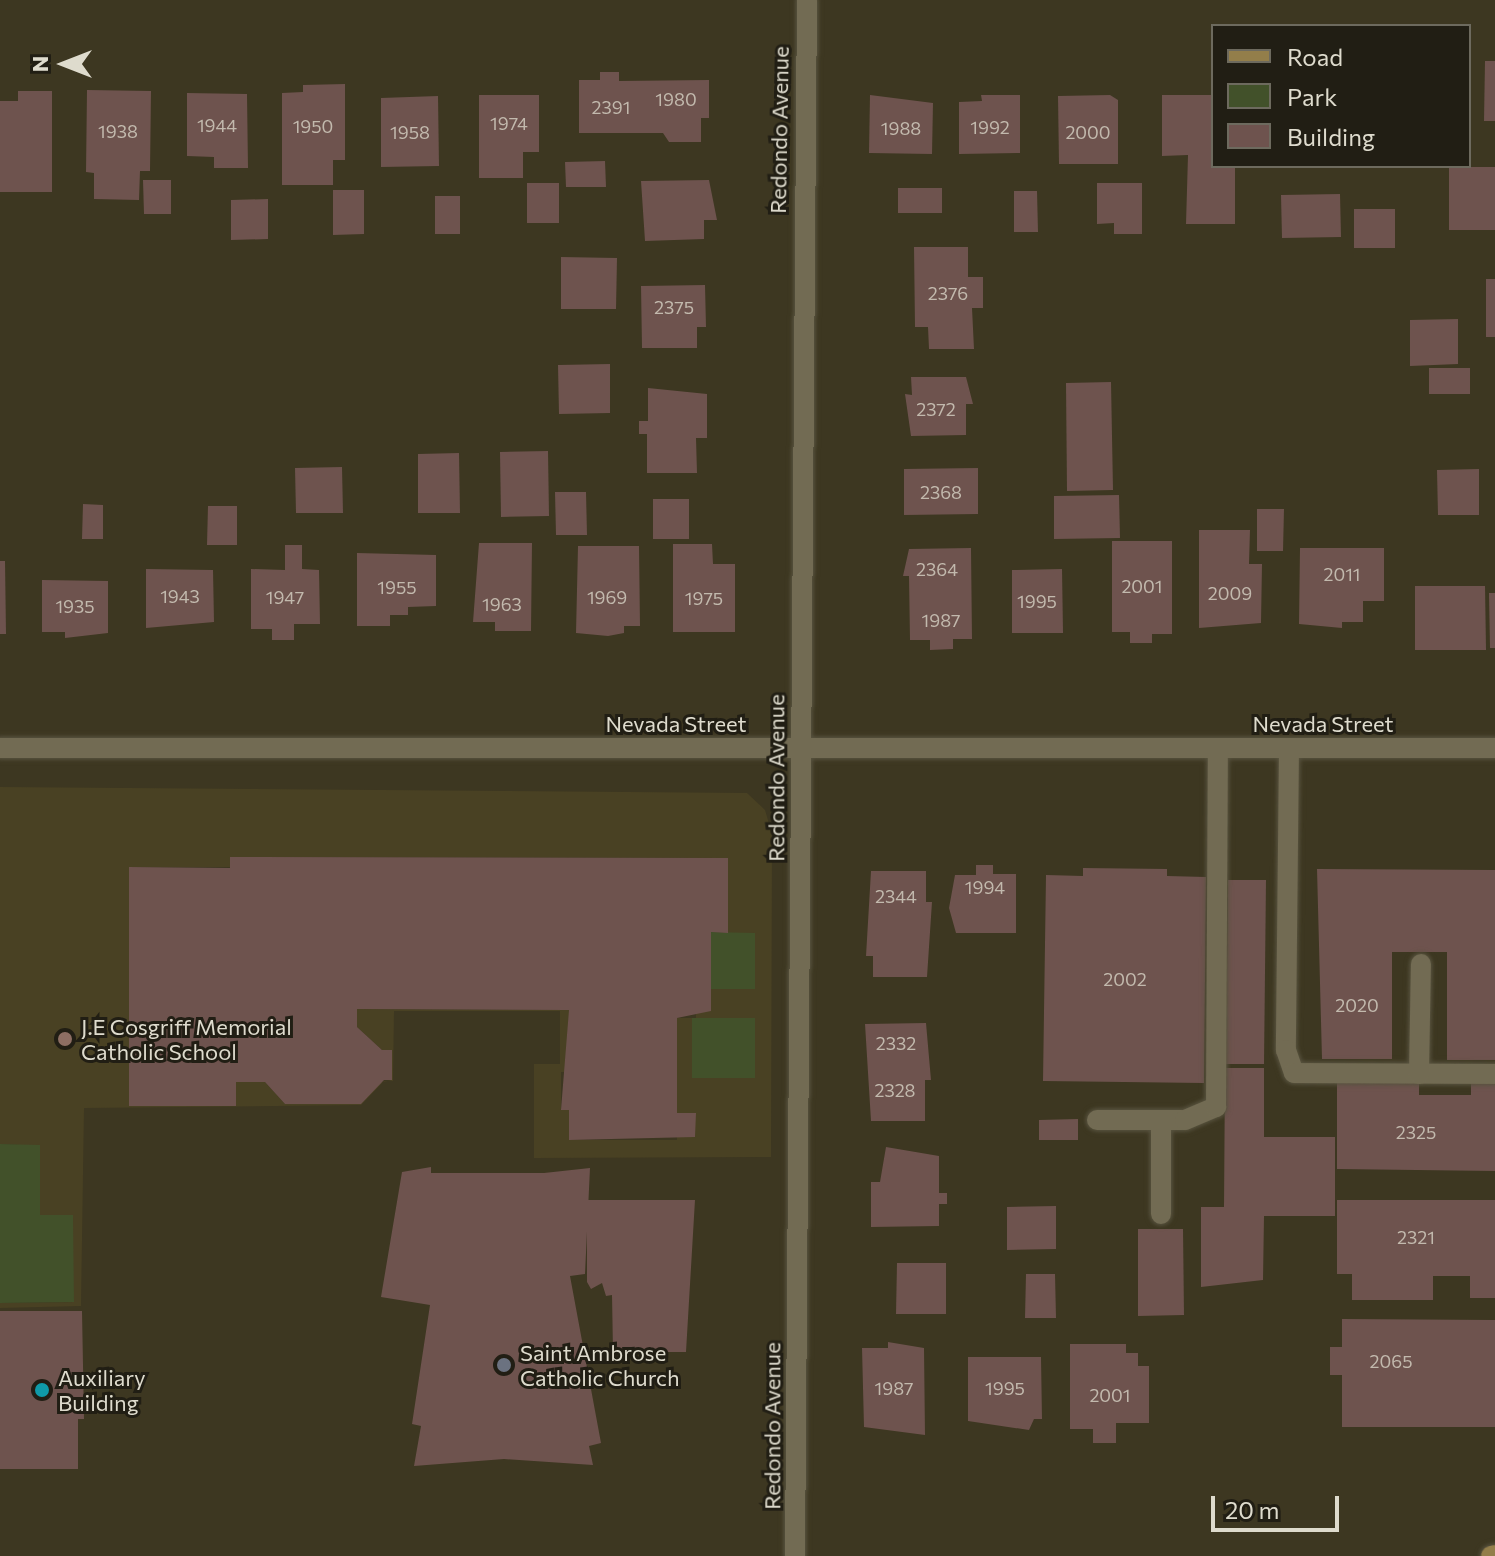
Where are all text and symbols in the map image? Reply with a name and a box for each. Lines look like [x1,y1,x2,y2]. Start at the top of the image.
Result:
north arrow [24,24,104,104]
legend [1211,24,1471,168]
text: Road [1287,42,1343,71]
street label: Redondo Avenue [764,46,794,214]
text: N [26,56,53,72]
text: Park [1287,82,1337,111]
house number: 1980 [655,88,697,110]
house number: 2391 [592,96,630,118]
house number: 1974 [490,112,528,134]
house number: 1944 [197,114,237,136]
house number: 1950 [293,115,333,137]
house number: 1992 [970,116,1010,138]
house number: 1988 [881,117,921,139]
house number: 1938 [98,120,138,142]
house number: 1958 [390,121,430,143]
house number: 2000 [1065,121,1111,143]
text: Building [1287,122,1375,151]
house number: 2376 [928,282,968,304]
house number: 2375 [654,296,694,318]
house number: 2372 [916,398,956,420]
house number: 2368 [920,481,962,503]
house number: 2364 [916,558,958,580]
house number: 2011 [1323,563,1361,585]
house number: 2001 [1121,575,1163,597]
house number: 1955 [377,576,417,598]
house number: 2009 [1208,582,1252,604]
house number: 1943 [160,585,200,607]
house number: 1947 [266,586,304,608]
house number: 1969 [587,586,627,608]
house number: 1975 [685,587,723,609]
house number: 1995 [1017,590,1057,612]
house number: 1963 [482,593,522,615]
house number: 1935 [55,595,95,617]
house number: 1987 [922,609,960,631]
street label: Redondo Avenue [763,694,789,862]
street label: Nevada Street [605,711,747,737]
street label: Nevada Street [1252,711,1394,737]
house number: 1994 [965,876,1005,898]
house number: 2344 [875,885,917,907]
house number: 2002 [1103,968,1147,990]
house number: 2020 [1335,994,1379,1016]
place label: J.E Cosgriff Memorial Catholic School [81,1013,292,1064]
marker: J.E Cosgriff Memorial Catholic School [56,1030,74,1048]
house number: 2332 [876,1032,916,1054]
house number: 2328 [874,1079,916,1101]
house number: 2325 [1396,1121,1436,1143]
house number: 2321 [1397,1226,1435,1248]
place label: Saint Ambrose Catholic Church [520,1339,680,1390]
street label: Redondo Avenue [759,1342,785,1510]
house number: 2065 [1370,1350,1412,1372]
marker: Saint Ambrose Catholic Church [495,1356,513,1374]
place label: Auxiliary Building [58,1364,146,1416]
house number: 1987 [875,1377,913,1399]
house number: 1995 [985,1377,1025,1399]
marker: Auxiliary Building [33,1381,51,1399]
house number: 2001 [1089,1384,1131,1406]
scale bar [1215,1480,1343,1530]
text: 20 m [1225,1495,1279,1524]

